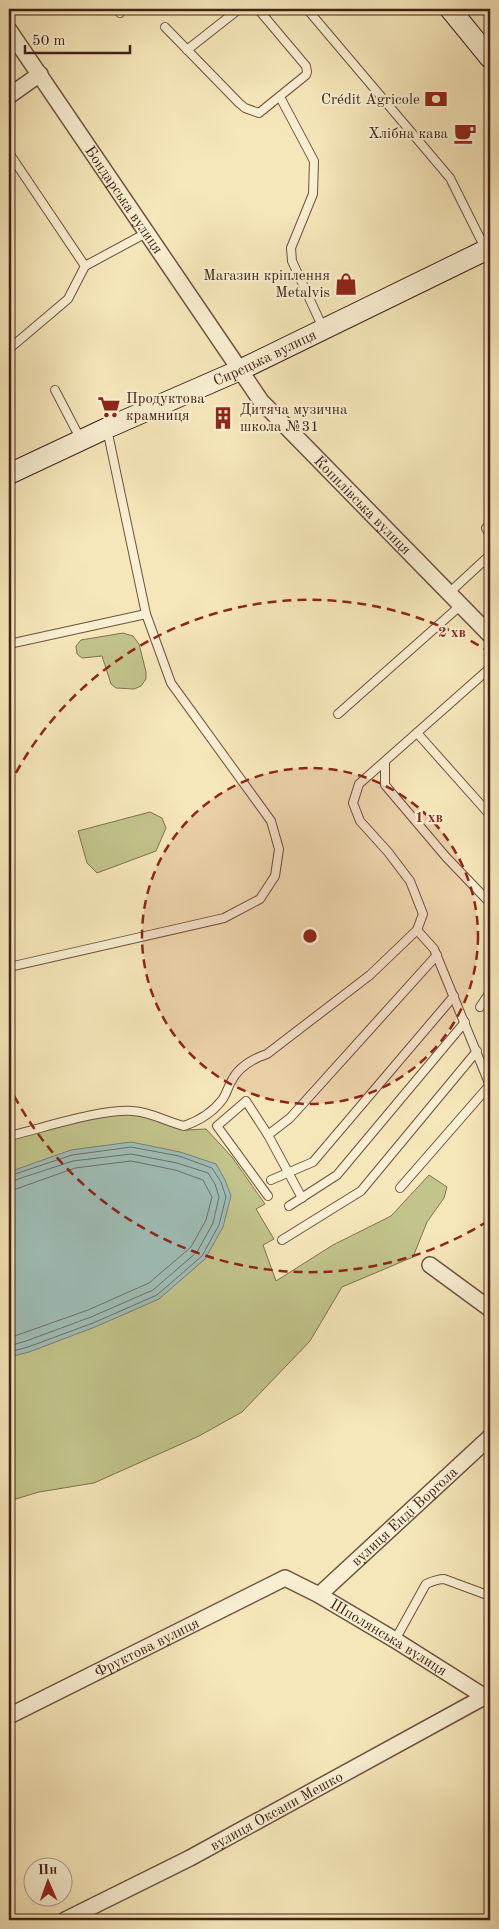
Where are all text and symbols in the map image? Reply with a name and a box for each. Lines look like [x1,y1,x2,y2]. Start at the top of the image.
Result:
scale bar [25,22,130,54]
text: 50 m [32,34,66,49]
bank icon: Crédit Agricole [423,86,449,112]
place label: Crédit Agricole [321,93,420,108]
cafe icon: Хлібна кава [452,120,478,146]
place label: Хлібна кава [368,127,449,142]
street label: Бондарська вулиця [81,144,165,257]
place label: Магазин кріплення Metalvis [203,269,330,301]
shop icon: Магазин кріплення Metalvis [333,271,359,297]
street label: Сирецька вулиця [211,328,319,390]
place label: Продуктова крамниця [126,392,205,424]
supermarket icon: Продуктова крамниця [96,394,122,420]
place label: Дитяча музична школа №31 [240,403,348,435]
building icon: Дитяча музична школа №31 [210,405,236,431]
street label: Копилівська вулиця [310,454,413,558]
text: 2 хв [438,626,466,641]
text: 1 хв [415,811,443,826]
centre of rings [301,927,319,945]
street label: вулиця Енді Воргола [349,1465,461,1570]
street label: Шполянська вулиця [327,1597,449,1680]
street label: Фруктова вулиця [93,1616,202,1681]
street label: вулиця Оксани Мешко [208,1770,346,1854]
north arrow [22,1856,72,1906]
text: Пн [38,1863,58,1877]

